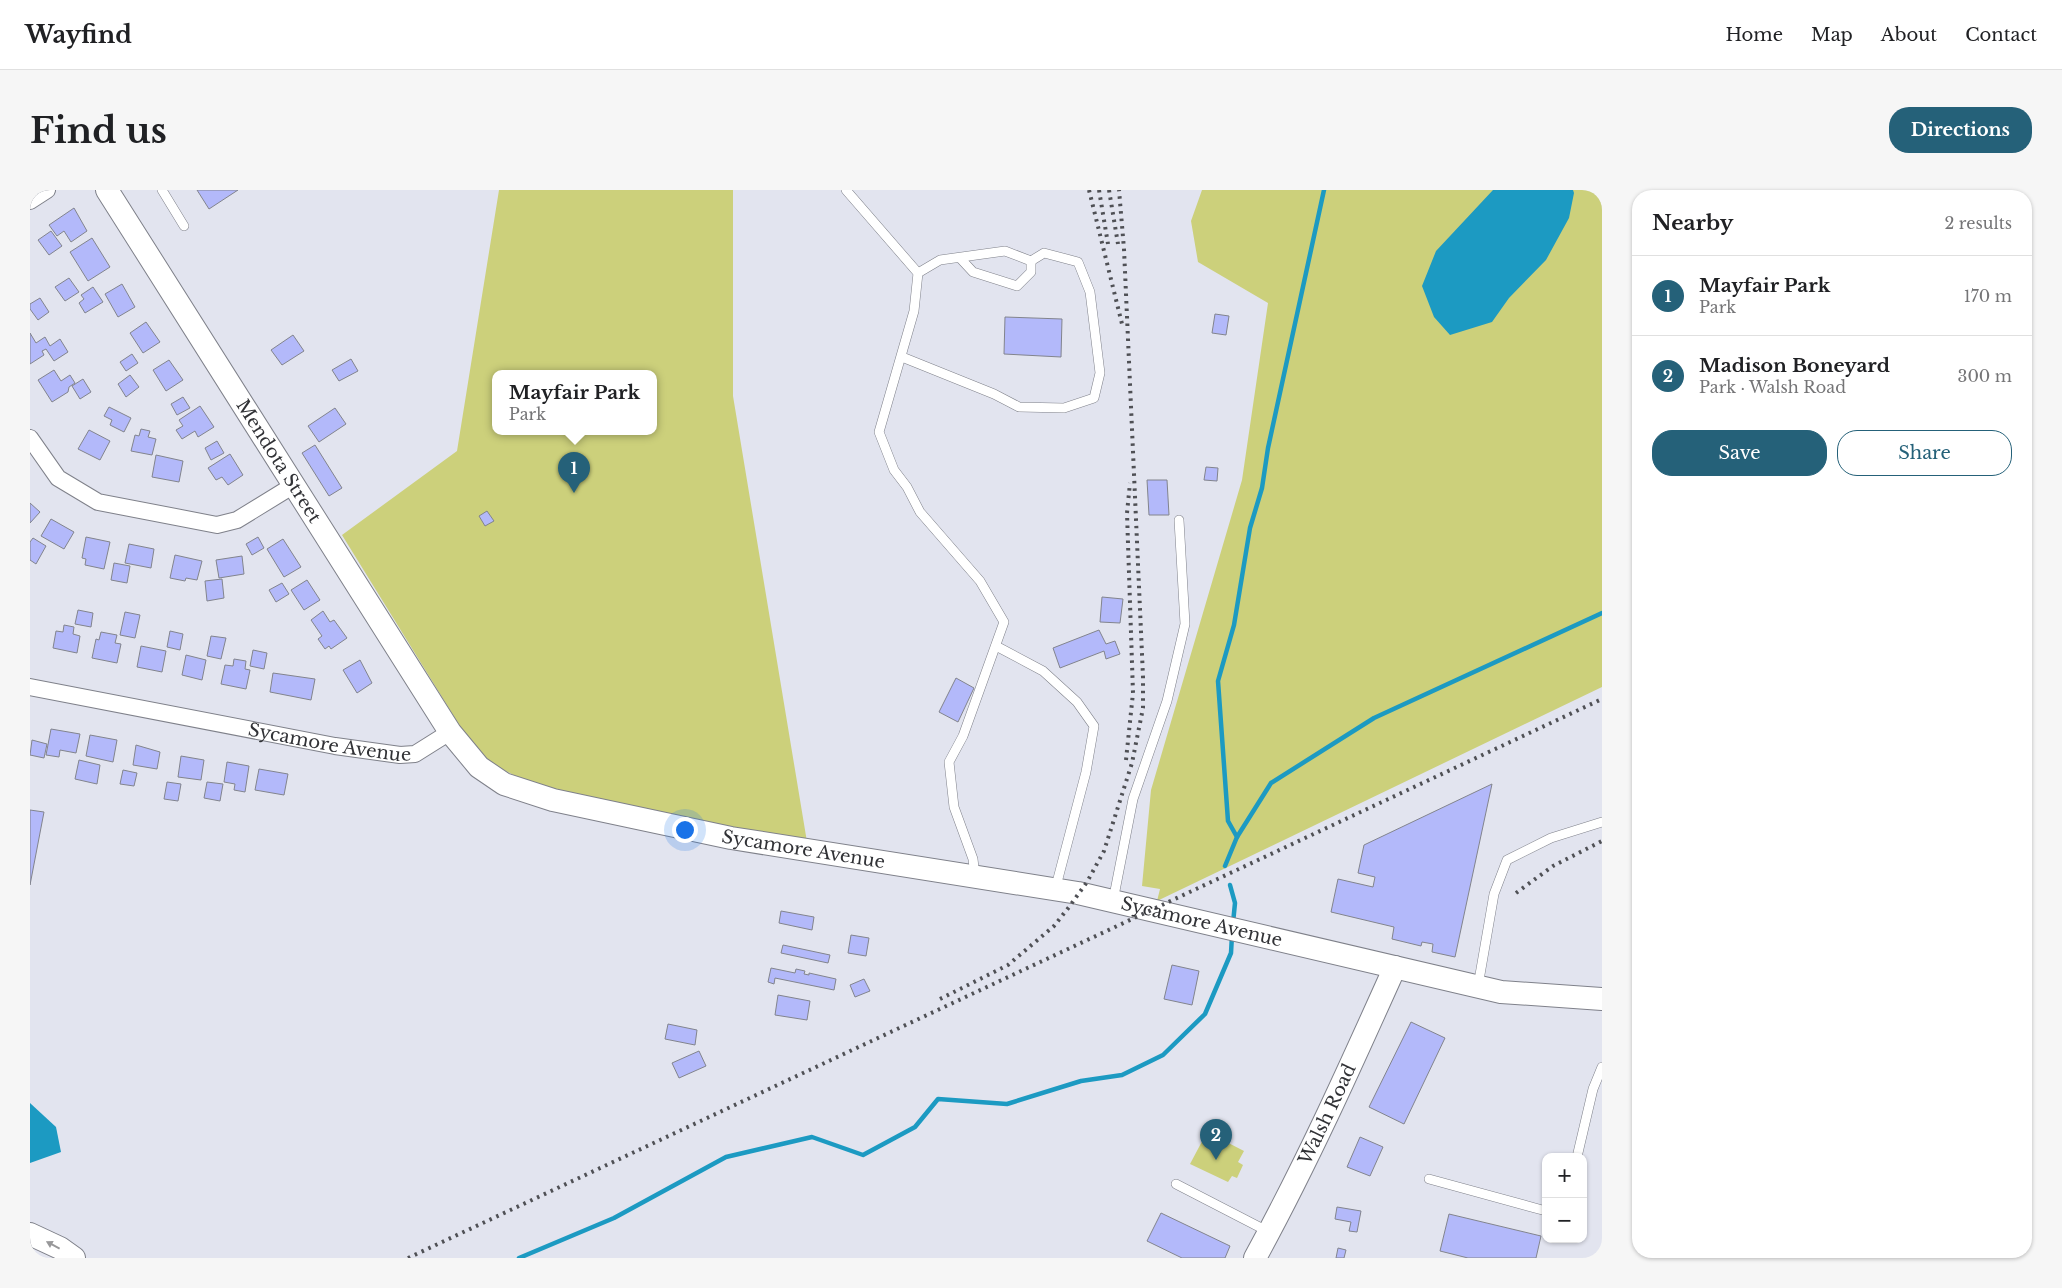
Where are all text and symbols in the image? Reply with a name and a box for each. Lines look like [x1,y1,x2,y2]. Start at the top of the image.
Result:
text: Wayfind [25,20,132,49]
text: Home [1725,24,1783,46]
text: Map [1811,24,1853,46]
text: About [1881,24,1937,46]
text: Contact [1965,24,2037,46]
button: Directions [1889,107,2032,153]
text: Find us [30,109,167,152]
text: Nearby [1652,210,1733,236]
text: 2 results [1944,213,2012,233]
text: Mayfair Park [1699,274,1830,297]
text: 1 [1665,286,1671,306]
text: 170 m [1964,286,2012,306]
text: Park [1699,297,1736,317]
text: Madison Boneyard [1699,354,1890,377]
text: 2 [1663,366,1673,386]
text: 300 m [1958,366,2012,386]
popup [492,370,657,435]
text: Park · Walsh Road [1699,377,1846,397]
text: Mayfair Park [509,381,640,404]
street label: Mendota Street [231,395,326,527]
text: Park [509,404,546,424]
button: Save [1652,430,1827,476]
button: Share [1837,430,2012,476]
pin: 1 [558,452,590,493]
street label: Sycamore Avenue [246,718,412,766]
your location [672,817,698,843]
street label: Sycamore Avenue [720,825,887,873]
street label: Sycamore Avenue [1119,892,1284,951]
street label: Walsh Road [1294,1060,1361,1169]
pin: 2 [1200,1119,1232,1160]
map controls [1542,1153,1587,1243]
button: + [1542,1153,1587,1198]
button: − [1542,1198,1587,1243]
one-way arrow [46,1240,59,1249]

